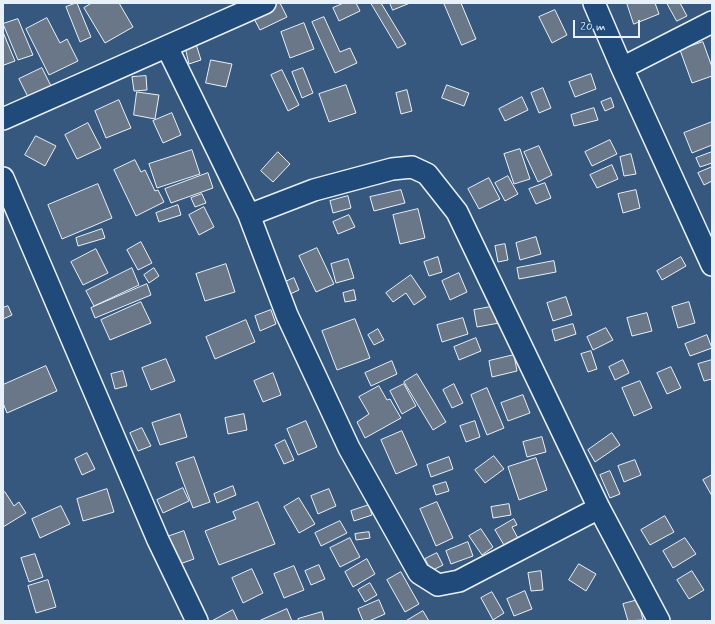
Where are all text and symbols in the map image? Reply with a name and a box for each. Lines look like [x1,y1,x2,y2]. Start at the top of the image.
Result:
scale bar [575,12,642,38]
text: 20 m [580,19,606,35]

